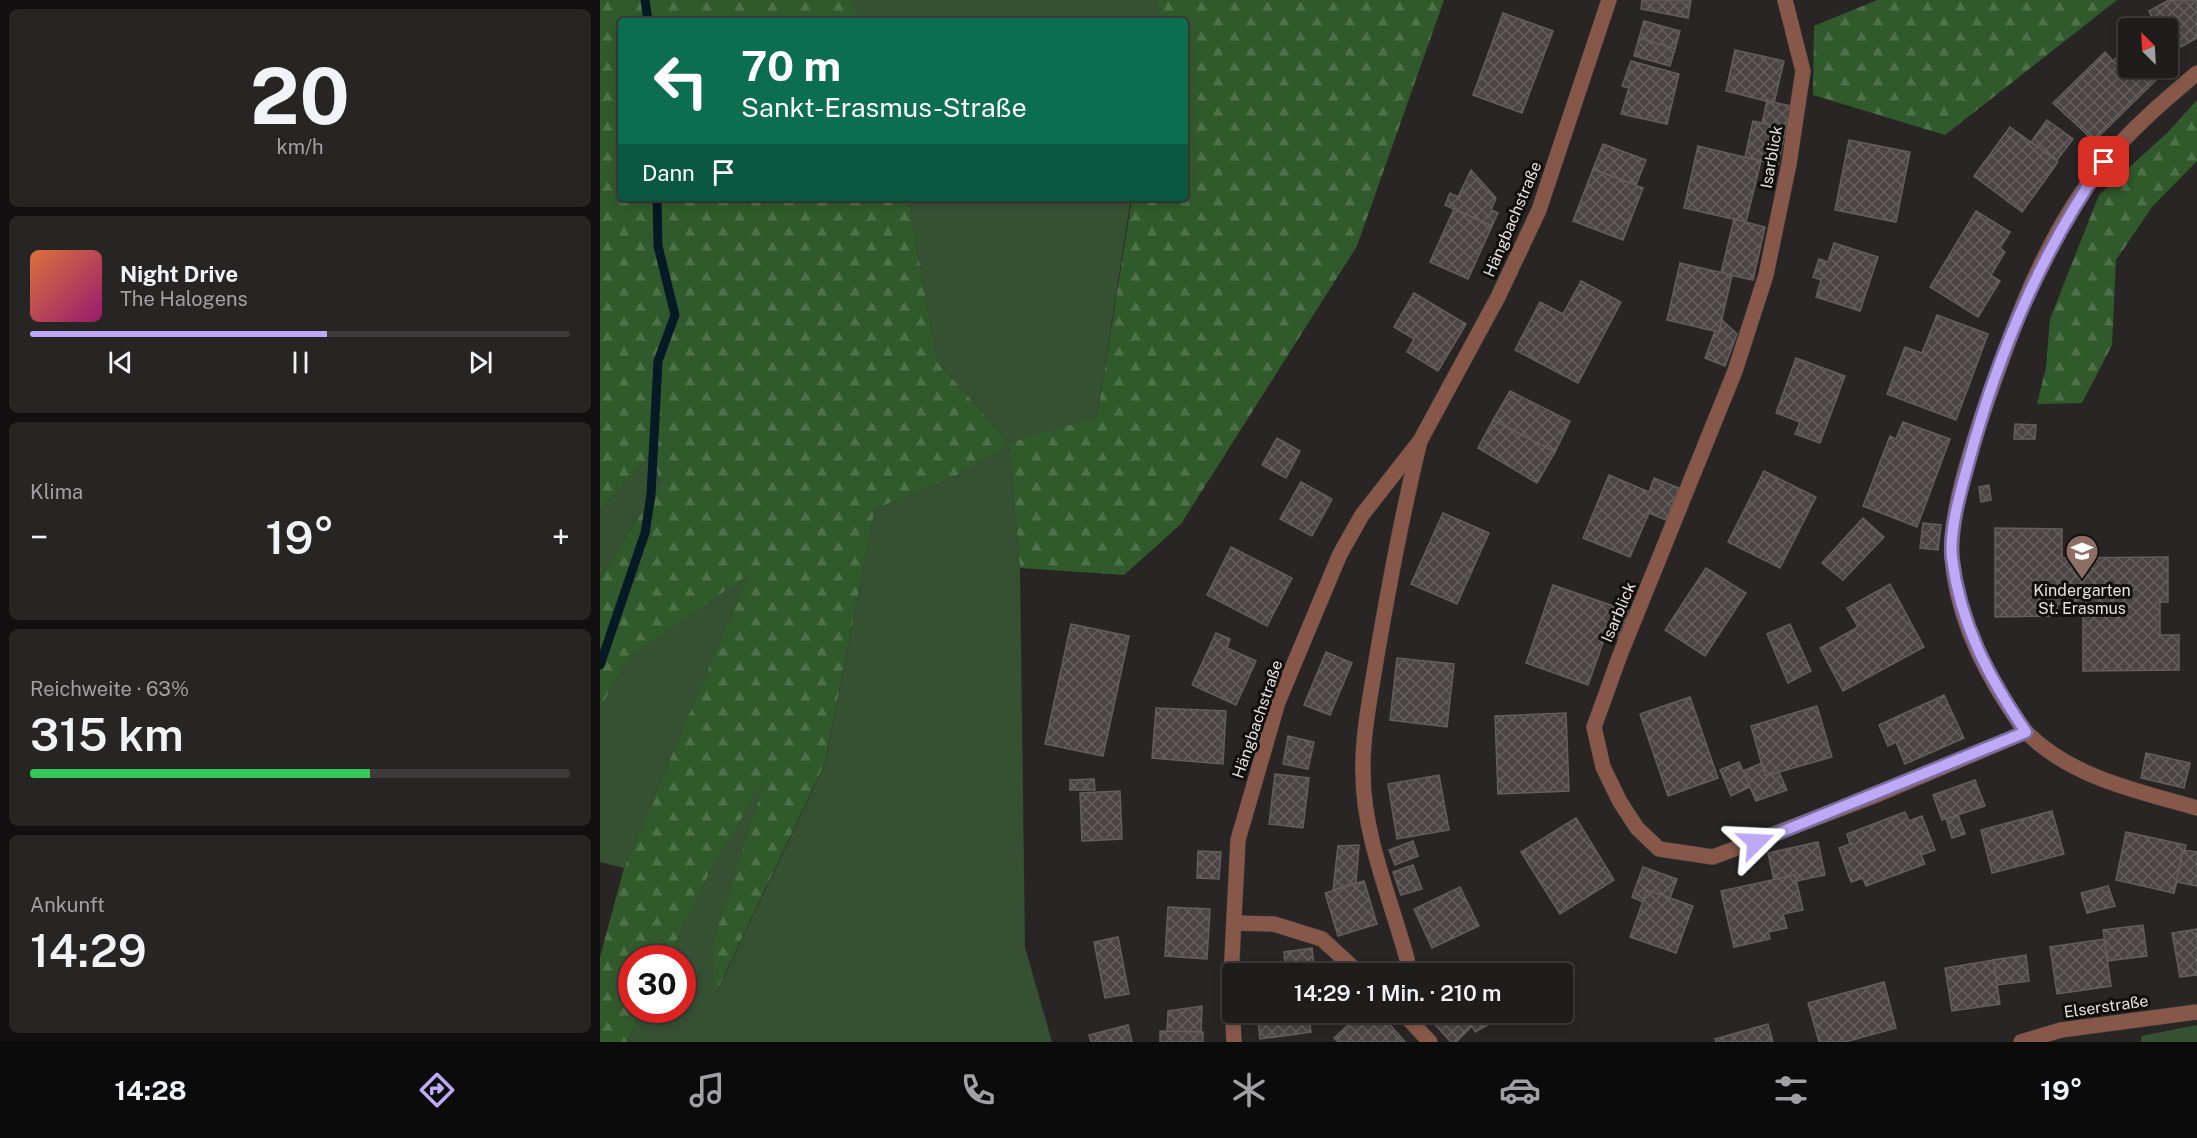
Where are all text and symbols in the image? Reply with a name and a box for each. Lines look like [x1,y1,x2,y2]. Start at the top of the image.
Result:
north arrow [2118,18,2178,78]
map controls [2118,18,2178,78]
text: 70 m [741,41,841,90]
icon: left [642,42,720,120]
text: 20 [250,50,350,142]
text: Sankt-Erasmus-Straße [741,91,1027,123]
street label: Isarblick [1757,124,1786,190]
text: km/h [276,135,324,159]
pin [2078,136,2129,187]
icon: arrive [2087,145,2120,178]
icon: arrive [707,156,740,189]
street label: Hängbachstraße [1480,159,1545,280]
text: Dann [642,160,695,186]
text: Night Drive [120,261,238,287]
text: The Halogens [120,287,248,311]
icon: previous [104,346,137,379]
icon: pause [284,346,317,379]
icon: next [464,346,497,379]
text: Klima [30,480,83,504]
text: 19° [266,511,334,564]
text: − [30,518,48,556]
text: + [552,518,570,556]
school or university icon: Kindergarten St. Erasmus [2064,533,2100,580]
street label: Isarblick [1597,579,1640,645]
place label: Kindergarten St. Erasmus [2033,581,2131,618]
street label: Hängbachstraße [1228,658,1287,781]
text: Reichweite · 63% [30,677,189,701]
text: 315 km [30,708,184,761]
position arrow [1724,810,1788,874]
text: Ankunft [30,893,105,917]
text: 14:29 [30,924,147,977]
speed limit sign: 30 [618,945,696,1023]
text: 14:29 · 1 Min. · 210 m [1294,980,1501,1006]
street label: Elserstraße [2063,991,2150,1022]
icon: directions [416,1069,458,1111]
icon: music [686,1069,728,1111]
icon: phone [957,1069,999,1111]
icon: climate [1228,1069,1270,1111]
icon: car [1499,1069,1541,1111]
icon: filters [1770,1069,1812,1111]
text: 14:28 [114,1074,187,1106]
text: 19° [2040,1074,2082,1106]

